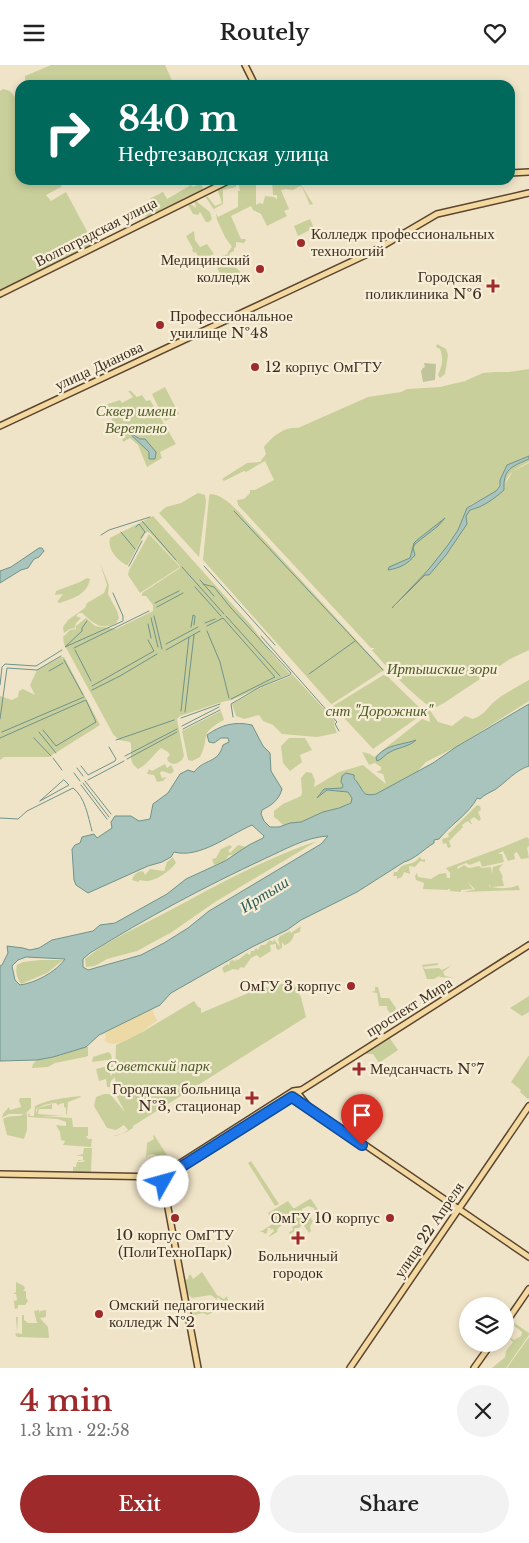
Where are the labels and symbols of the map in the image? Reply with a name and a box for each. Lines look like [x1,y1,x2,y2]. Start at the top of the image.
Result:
street label: Волгоградская улица [31,192,160,271]
place label: Колледж профессиональных технологий [311,224,495,260]
marker: Колледж профессиональных технологий [295,237,307,249]
place label: Медицинский колледж [161,250,251,286]
marker: Медицинский колледж [254,263,266,275]
place label: Городская поликлиника №6 [365,267,482,303]
marker: Городская поликлиника №6 [486,279,500,293]
place label: Профессиональное училище №48 [170,306,293,342]
marker: Профессиональное училище №48 [154,319,166,331]
street label: улица Дианова [52,337,146,394]
place label: 12 корпус ОмГТУ [265,357,382,376]
marker: 12 корпус ОмГТУ [249,361,261,373]
park label: Сквер имени Веретено [96,401,176,437]
park label: Иртышские зори [386,659,497,678]
park label: снт "Дорожник" [325,701,434,720]
water label: Иртыш [235,871,292,917]
street label: проспект Мира [362,972,456,1041]
place label: ОмГУ 3 корпус [240,976,341,995]
marker: ОмГУ 3 корпус [345,980,357,992]
park label: Советский парк [106,1056,211,1075]
place label: Медсанчасть №7 [370,1059,485,1078]
marker: Медсанчасть №7 [352,1062,366,1076]
place label: Городская больница №3, стационар [112,1079,241,1115]
marker: Городская больница №3, стационар [245,1091,259,1105]
pin [341,1094,383,1145]
position arrow [136,1155,188,1207]
street label: улица 22 Апреля [390,1178,468,1281]
place label: ОмГУ 10 корпус [271,1208,380,1227]
marker: 10 корпус ОмГТУ (ПолиТехноПарк) [169,1212,181,1224]
marker: ОмГУ 10 корпус [384,1212,396,1224]
place label: 10 корпус ОмГТУ (ПолиТехноПарк) [116,1225,235,1261]
marker: Больничный городок [291,1231,305,1245]
place label: Больничный городок [258,1246,338,1282]
place label: Омский педагогический колледж №2 [109,1295,264,1331]
marker: Омский педагогический колледж №2 [93,1308,105,1320]

